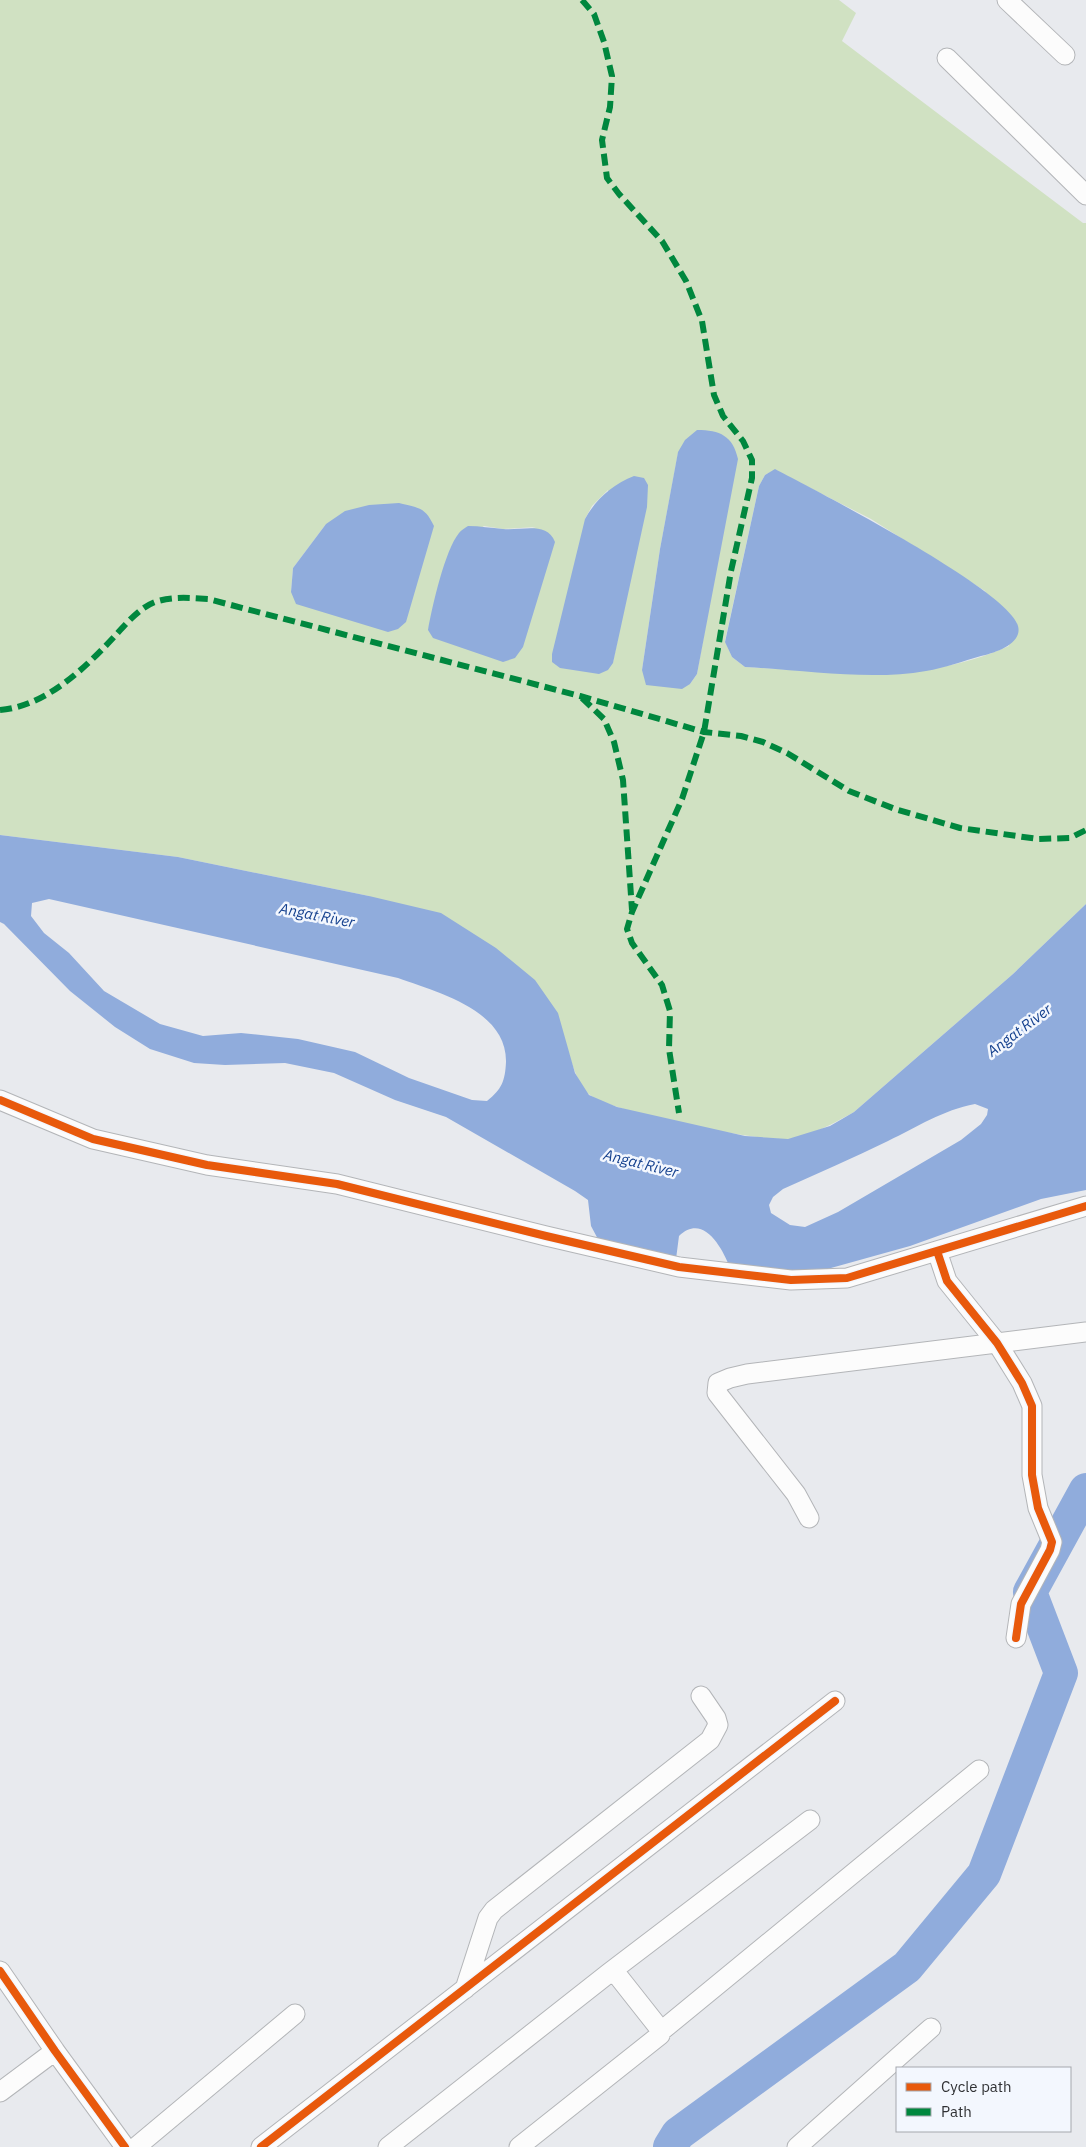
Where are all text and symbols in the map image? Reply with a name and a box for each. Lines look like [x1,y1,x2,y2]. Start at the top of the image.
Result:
water label: Angat River [277,898,357,932]
water label: Angat River [982,999,1056,1061]
water label: Angat River [601,1144,681,1182]
legend [896,2067,1071,2132]
text: Cycle path [941,2077,1012,2096]
text: Path [941,2102,972,2121]

